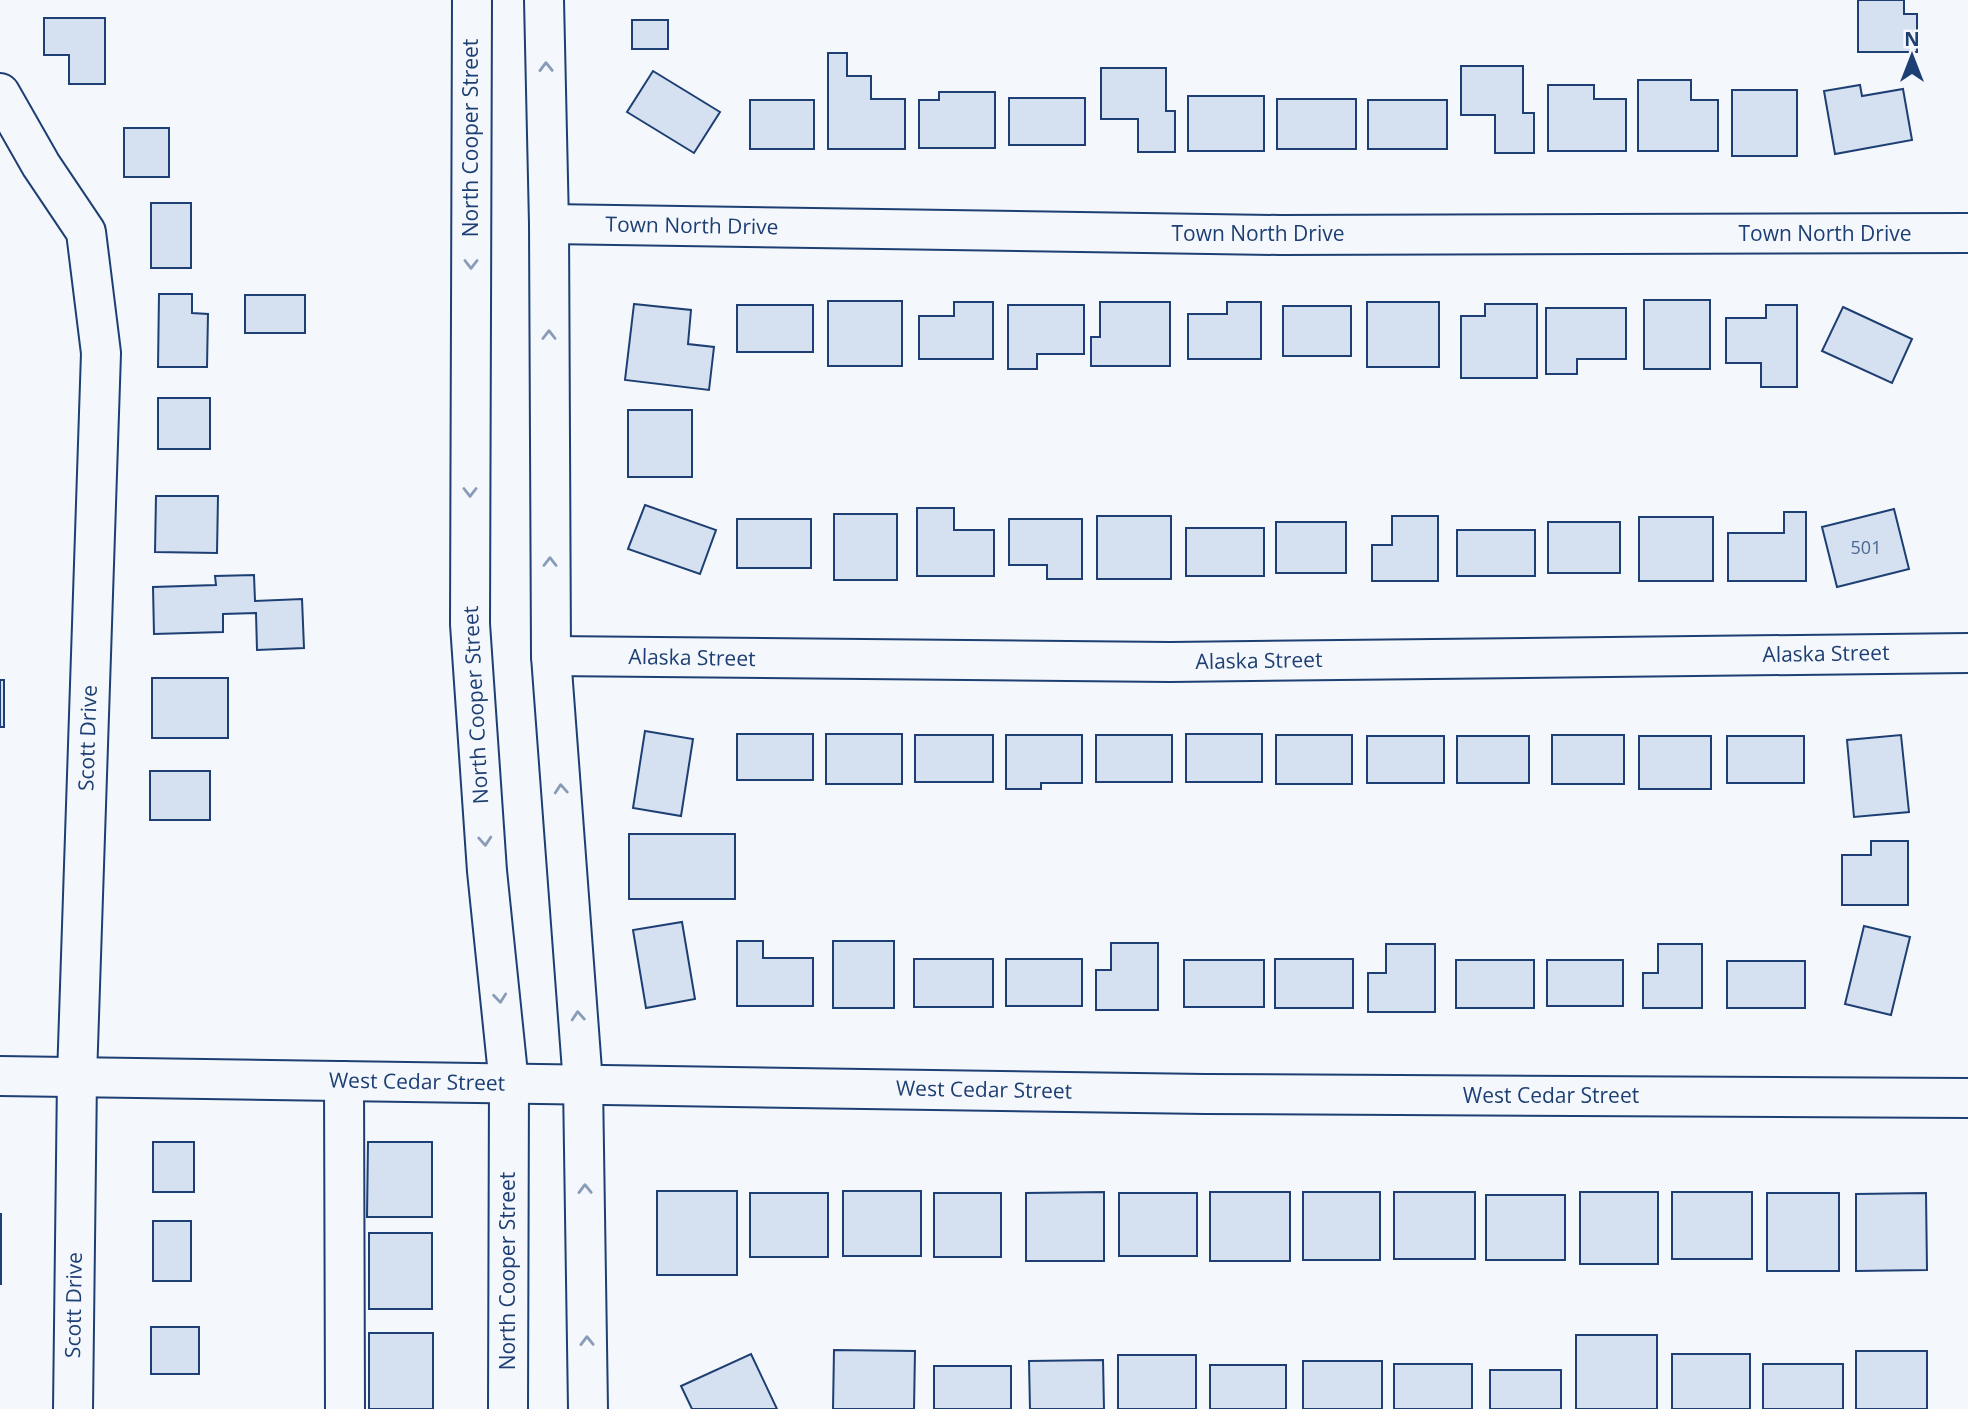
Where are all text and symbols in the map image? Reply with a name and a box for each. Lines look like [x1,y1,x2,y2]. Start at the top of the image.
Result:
north arrow [1877,21,1947,91]
text: N [1904,26,1920,52]
street label: North Cooper Street [456,39,484,237]
one-way arrow [538,62,553,73]
street label: Town North Drive [605,209,779,241]
street label: Town North Drive [1171,219,1345,247]
street label: Town North Drive [1738,219,1912,247]
one-way arrow [463,259,479,270]
one-way arrow [542,329,557,340]
one-way arrow [462,487,478,497]
house number: 501 [1851,535,1881,559]
one-way arrow [542,557,558,567]
street label: North Cooper Street [456,605,494,805]
street label: Alaska Street [1762,638,1890,668]
street label: Alaska Street [628,642,756,672]
street label: Alaska Street [1195,645,1323,675]
street label: Scott Drive [71,684,103,791]
one-way arrow [554,784,569,795]
one-way arrow [477,836,492,847]
one-way arrow [493,992,508,1003]
one-way arrow [571,1011,586,1022]
street label: West Cedar Street [329,1065,505,1097]
street label: West Cedar Street [896,1073,1072,1105]
street label: West Cedar Street [1463,1081,1639,1109]
street label: North Cooper Street [493,1172,521,1370]
one-way arrow [577,1183,593,1193]
street label: Scott Drive [58,1252,88,1358]
one-way arrow [579,1335,595,1346]

